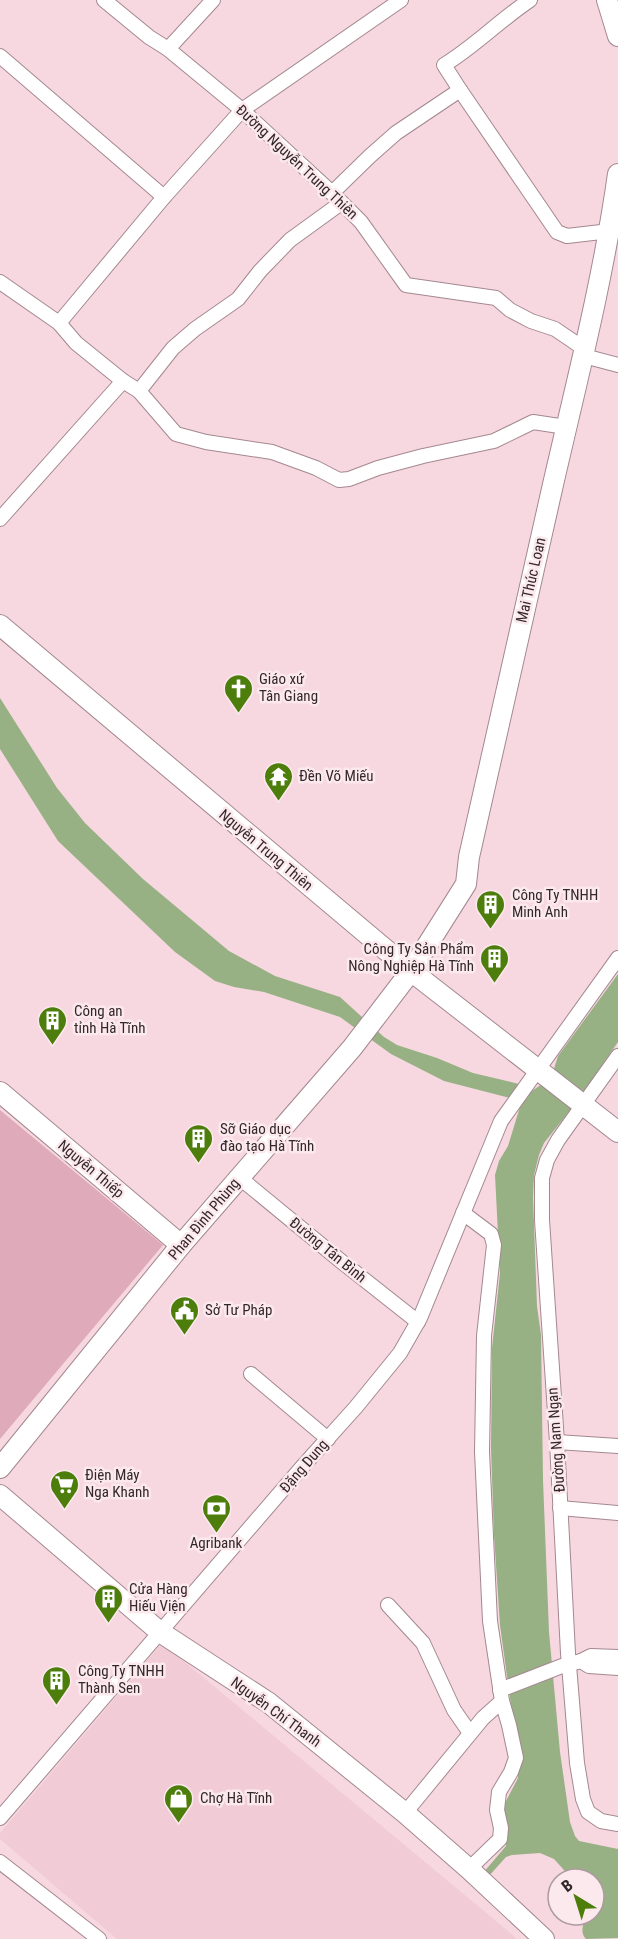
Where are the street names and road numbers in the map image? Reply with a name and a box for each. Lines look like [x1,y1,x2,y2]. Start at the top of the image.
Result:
street label: Đường Nguyễn Trung Thiên [232,101,362,223]
street label: Mai Thúc Loan [512,536,550,624]
street label: Nguyễn Trung Thiên [215,805,317,895]
street label: Nguyễn Thiếp [54,1136,128,1202]
street label: Phan Đình Phùng [165,1174,243,1264]
street label: Đường Tân Bình [286,1214,370,1286]
street label: Đường Nam Ngạn [543,1387,569,1493]
street label: Đặng Dung [276,1436,332,1496]
street label: Nguyễn Chí Thanh [227,1673,325,1751]

